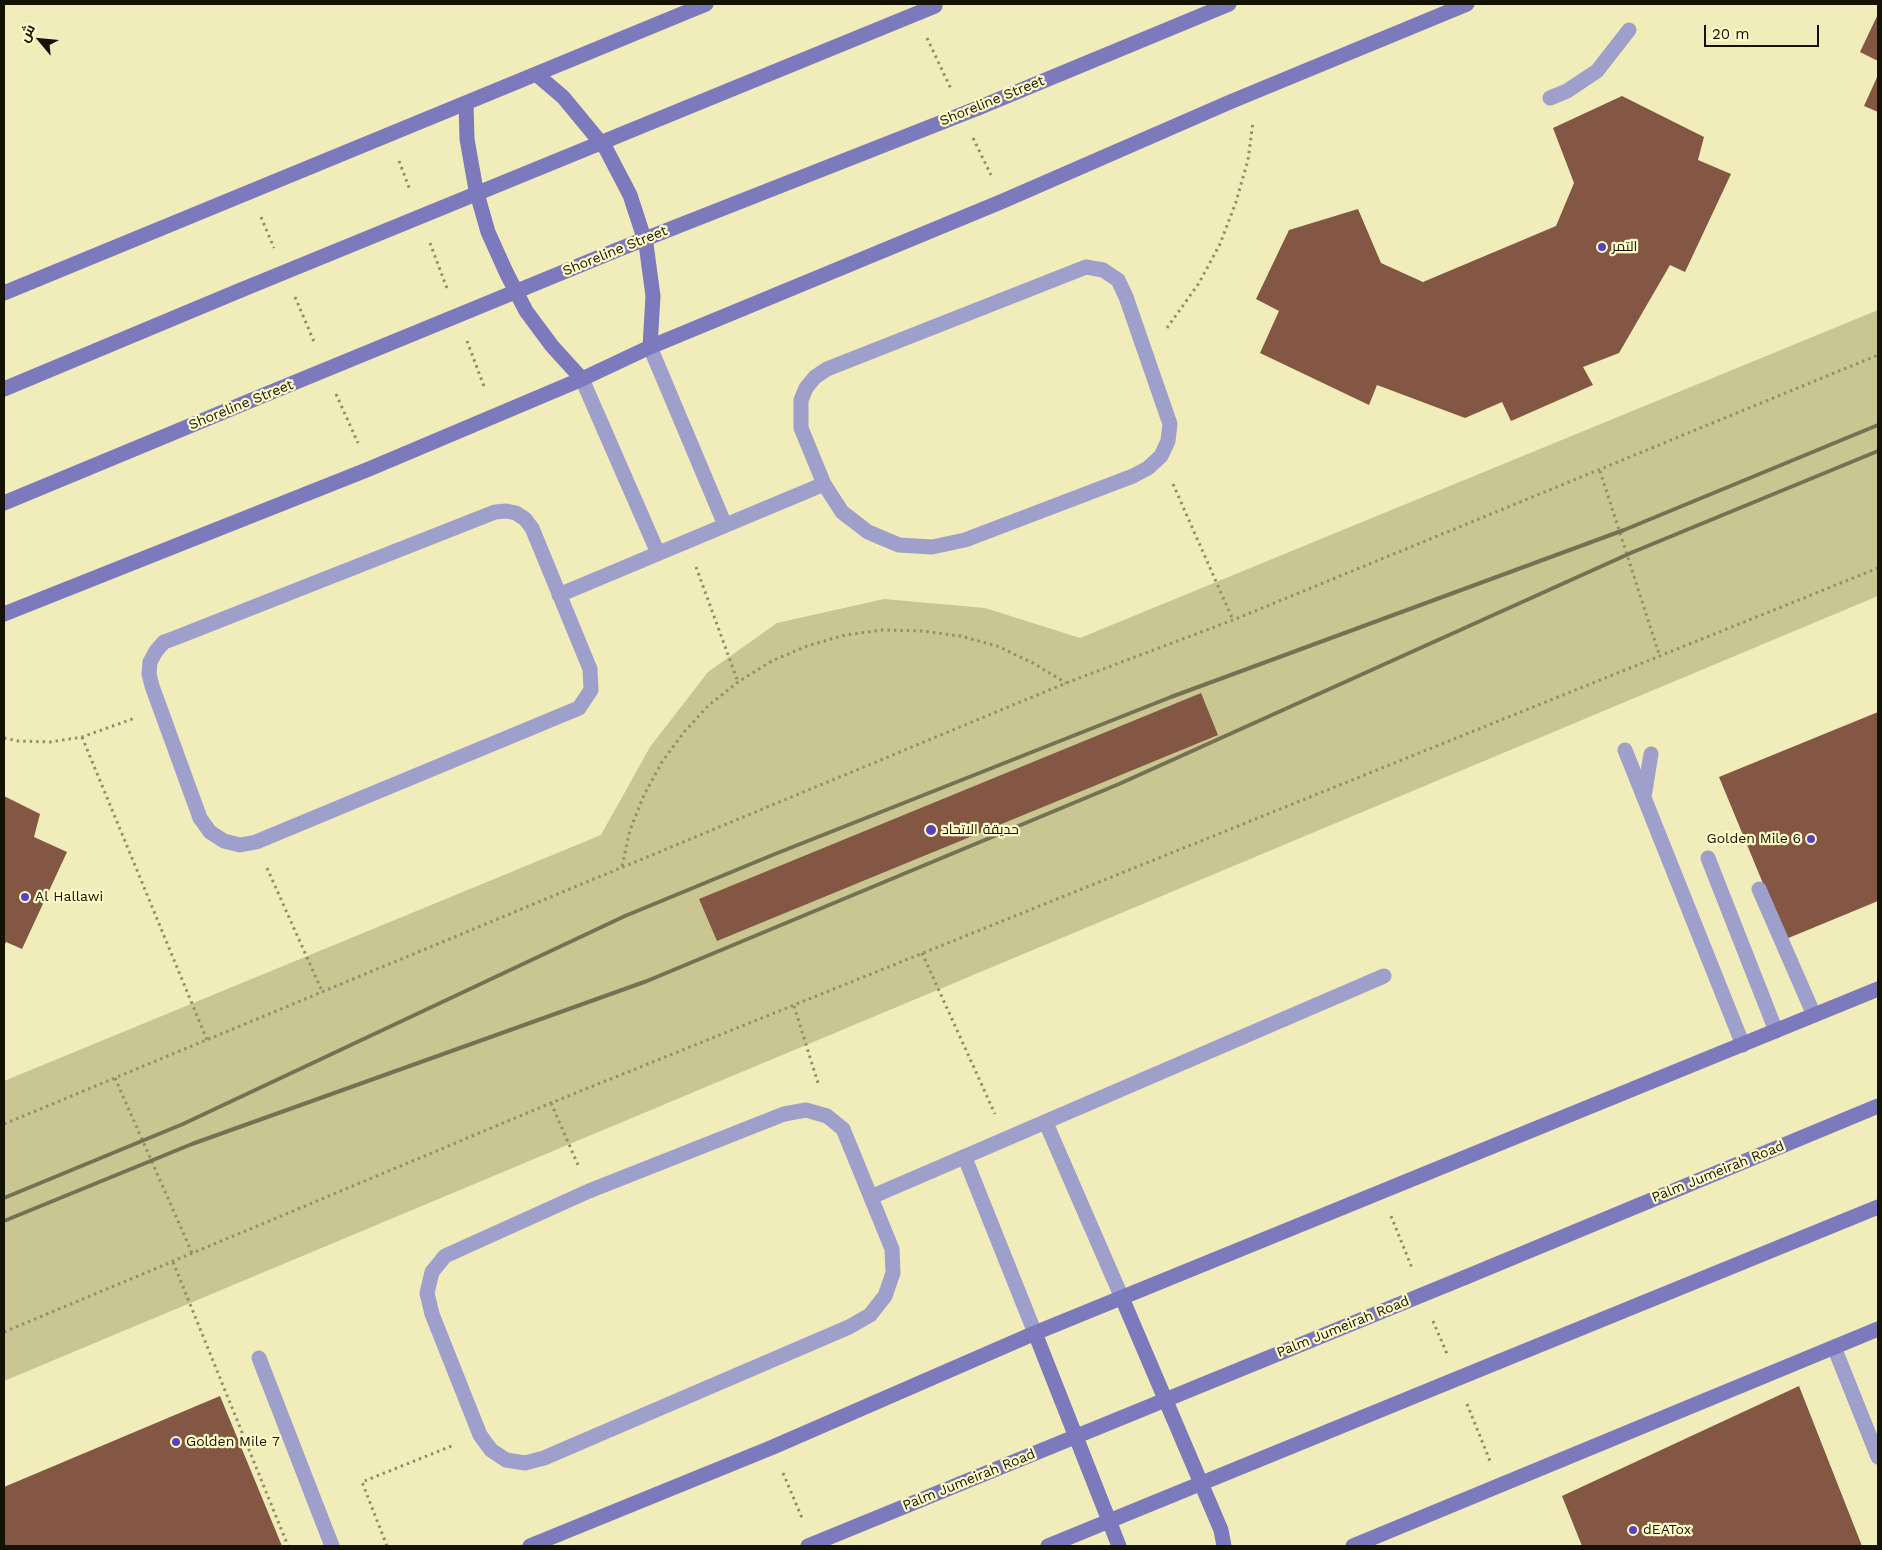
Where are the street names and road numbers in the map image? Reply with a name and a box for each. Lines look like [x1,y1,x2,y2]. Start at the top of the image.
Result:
street label: Shoreline Street [937,72,1047,130]
street label: Shoreline Street [560,222,670,280]
street label: Shoreline Street [186,376,296,434]
street label: Palm Jumeirah Road [1649,1138,1787,1206]
street label: Palm Jumeirah Road [1274,1293,1412,1361]
street label: Palm Jumeirah Road [900,1446,1038,1514]

